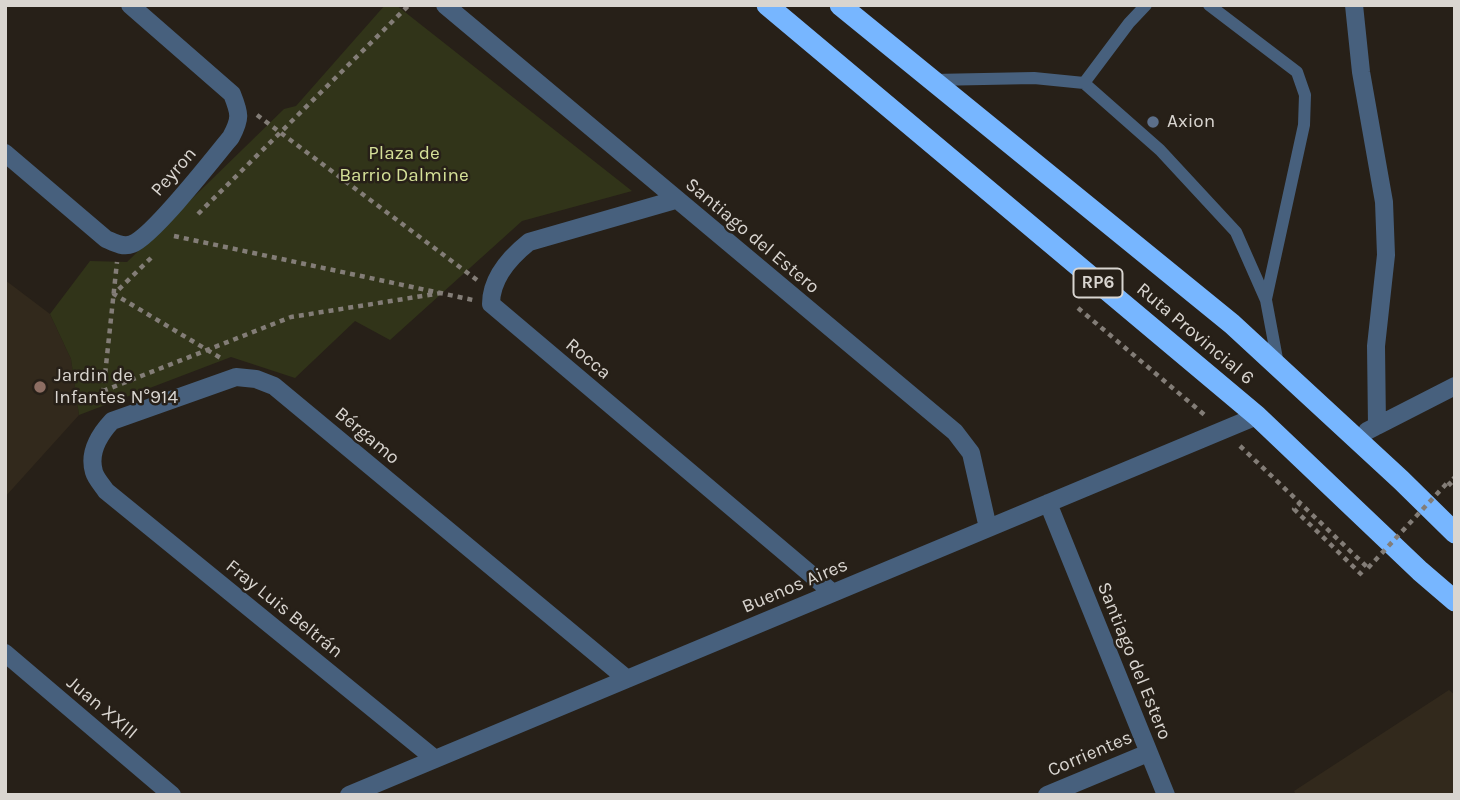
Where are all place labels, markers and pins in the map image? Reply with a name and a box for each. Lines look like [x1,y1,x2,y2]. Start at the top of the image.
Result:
place label: Axion [1167,111,1215,133]
marker: Axion [1145,114,1161,130]
place label: Jardin de Infantes N°914 [54,365,178,409]
marker: Jardin de Infantes N°914 [32,379,48,395]

